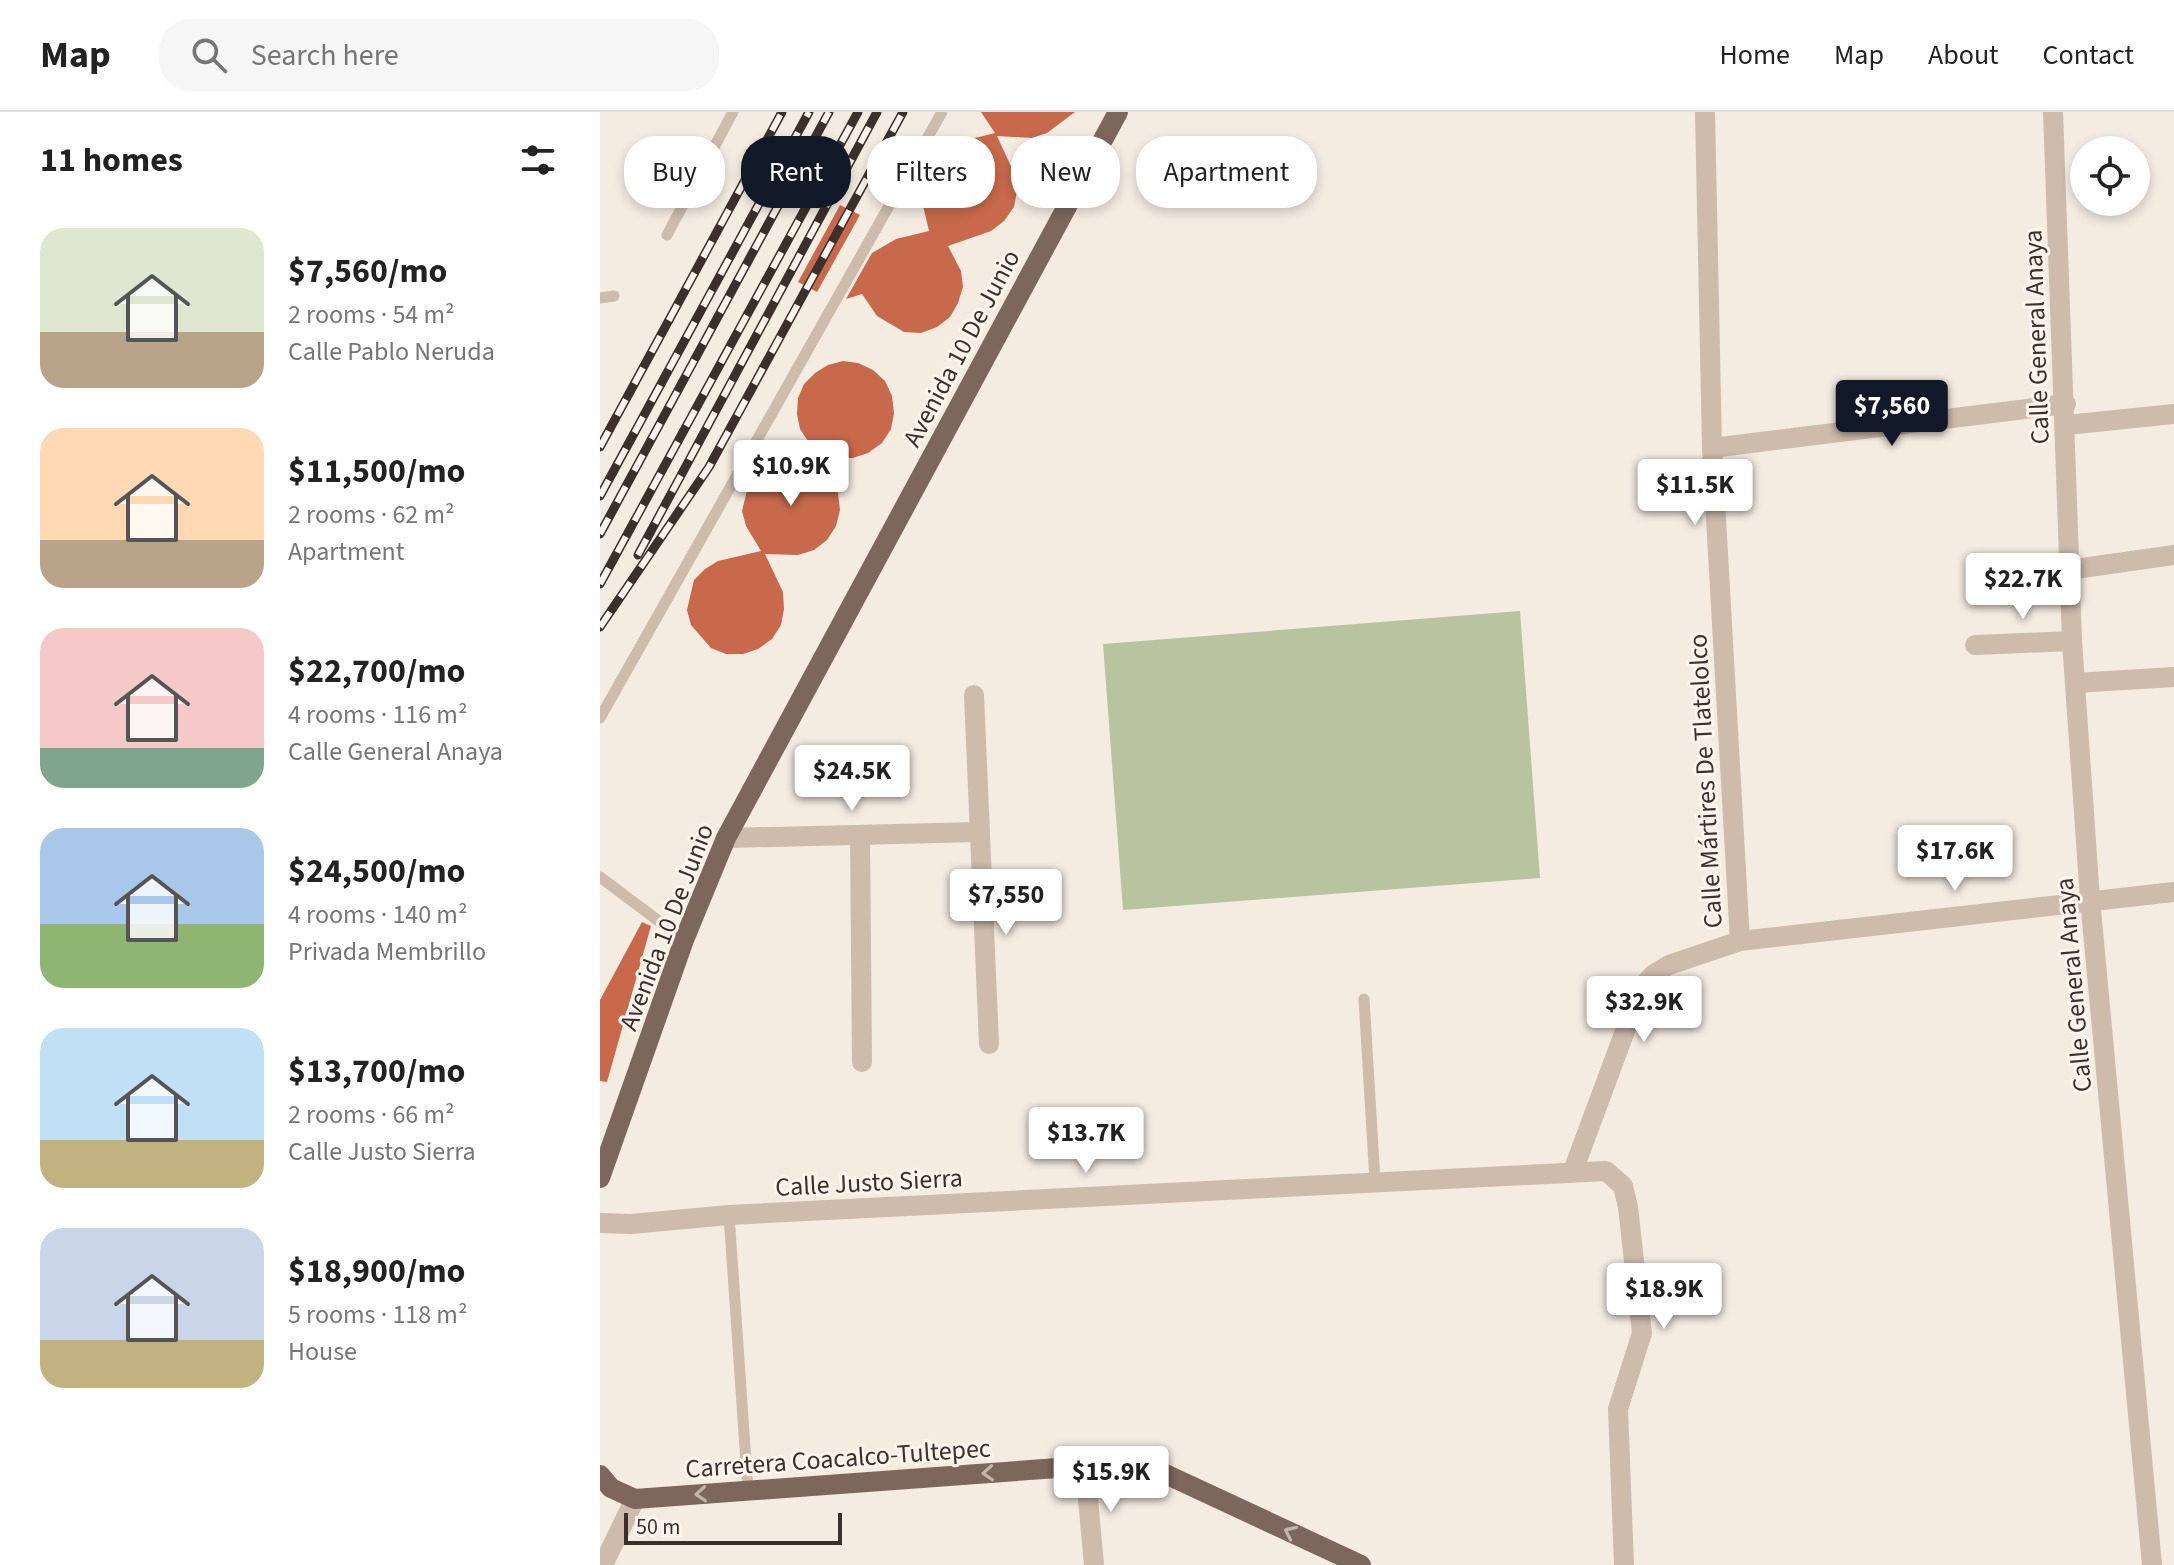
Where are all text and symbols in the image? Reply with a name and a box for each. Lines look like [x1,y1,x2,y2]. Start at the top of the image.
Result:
search box [159,19,719,91]
text: Map [40,28,111,82]
icon: search [187,33,231,77]
text: Search here [251,34,399,77]
text: Home [1719,35,1790,75]
text: Map [1834,35,1884,75]
text: About [1928,35,1999,75]
text: Contact [2043,35,2134,75]
text: 11 homes [40,136,183,185]
chip: Buy [624,136,725,208]
chip: Rent [741,136,851,208]
chip: Filters [867,136,995,208]
chip: New [1011,136,1120,208]
chip: Apartment [1136,136,1317,208]
map controls [2070,136,2150,216]
button: locate [2070,136,2150,216]
icon: filters [516,138,560,182]
street label: Calle General Anaya [2014,229,2059,445]
street label: Avenida 10 De Junio [894,243,1029,453]
text: $7,560/mo [288,247,448,296]
icon: home [104,260,200,356]
text: 2 rooms · 54 m² [288,296,455,333]
text: Calle Pablo Neruda [288,333,495,370]
pin: $7,560 [1827,380,1957,448]
text: $7,560 [1854,387,1930,424]
pin: $10.9K [726,440,856,508]
text: $11,500/mo [288,447,465,496]
text: $10.9K [752,447,830,484]
pin: $11.5K [1630,459,1760,527]
icon: home [104,460,200,556]
text: $11.5K [1656,466,1734,503]
text: 2 rooms · 62 m² [288,496,455,533]
text: Apartment [288,533,405,570]
pin: $22.7K [1958,553,2088,621]
text: $22.7K [1984,560,2062,597]
street label: Calle Mártires De Tlatelolco [1679,633,1732,929]
text: $22,700/mo [288,647,465,696]
icon: home [104,660,200,756]
text: 4 rooms · 116 m² [288,696,467,733]
text: Calle General Anaya [288,733,503,770]
pin: $24.5K [787,745,917,813]
text: $24.5K [813,752,891,789]
street label: Avenida 10 De Junio [610,818,723,1036]
pin: $17.6K [1890,825,2020,893]
text: $17.6K [1916,832,1994,869]
text: $24,500/mo [288,847,465,896]
icon: home [104,860,200,956]
pin: $7,550 [941,869,1071,937]
text: $7,550 [968,876,1044,913]
street label: Calle General Anaya [2046,876,2101,1094]
text: 4 rooms · 140 m² [288,896,467,933]
text: Privada Membrillo [288,933,486,970]
pin: $32.9K [1579,976,1709,1044]
text: $32.9K [1605,983,1683,1020]
text: $13,700/mo [288,1047,465,1096]
icon: home [104,1060,200,1156]
text: 2 rooms · 66 m² [288,1096,455,1133]
pin: $13.7K [1021,1107,1151,1175]
text: $13.7K [1047,1114,1125,1151]
text: Calle Justo Sierra [288,1133,476,1170]
street label: Calle Justo Sierra [774,1159,964,1206]
text: $18,900/mo [288,1247,465,1296]
icon: home [104,1260,200,1356]
pin: $18.9K [1599,1263,1729,1331]
text: $18.9K [1625,1270,1703,1307]
text: 5 rooms · 118 m² [288,1296,467,1333]
text: House [288,1333,357,1370]
street label: Carretera Coacalco-Tultepec [684,1429,992,1488]
pin: $15.9K [1046,1446,1176,1514]
text: $15.9K [1072,1453,1150,1490]
one-way arrow [981,1464,994,1481]
one-way arrow [694,1485,707,1502]
scale bar [624,1509,842,1545]
text: 50 m [636,1511,681,1543]
one-way arrow [1284,1526,1298,1542]

